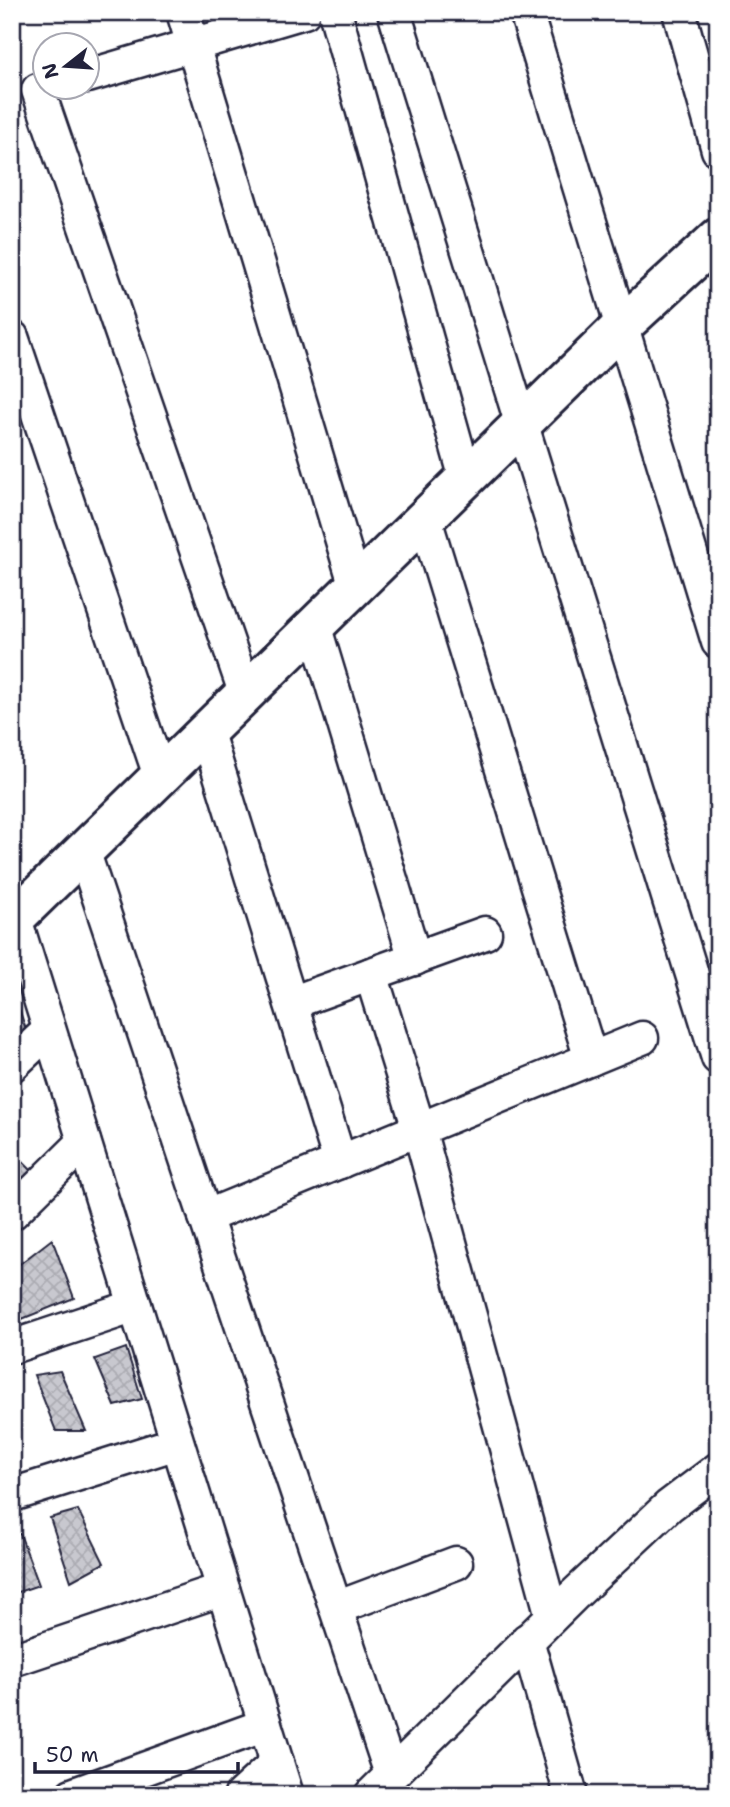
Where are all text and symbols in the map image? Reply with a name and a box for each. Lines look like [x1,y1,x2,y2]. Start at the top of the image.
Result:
north arrow [32,32,102,102]
text: N [36,60,64,82]
scale bar [35,1730,238,1774]
text: 50 m [46,1741,99,1769]

